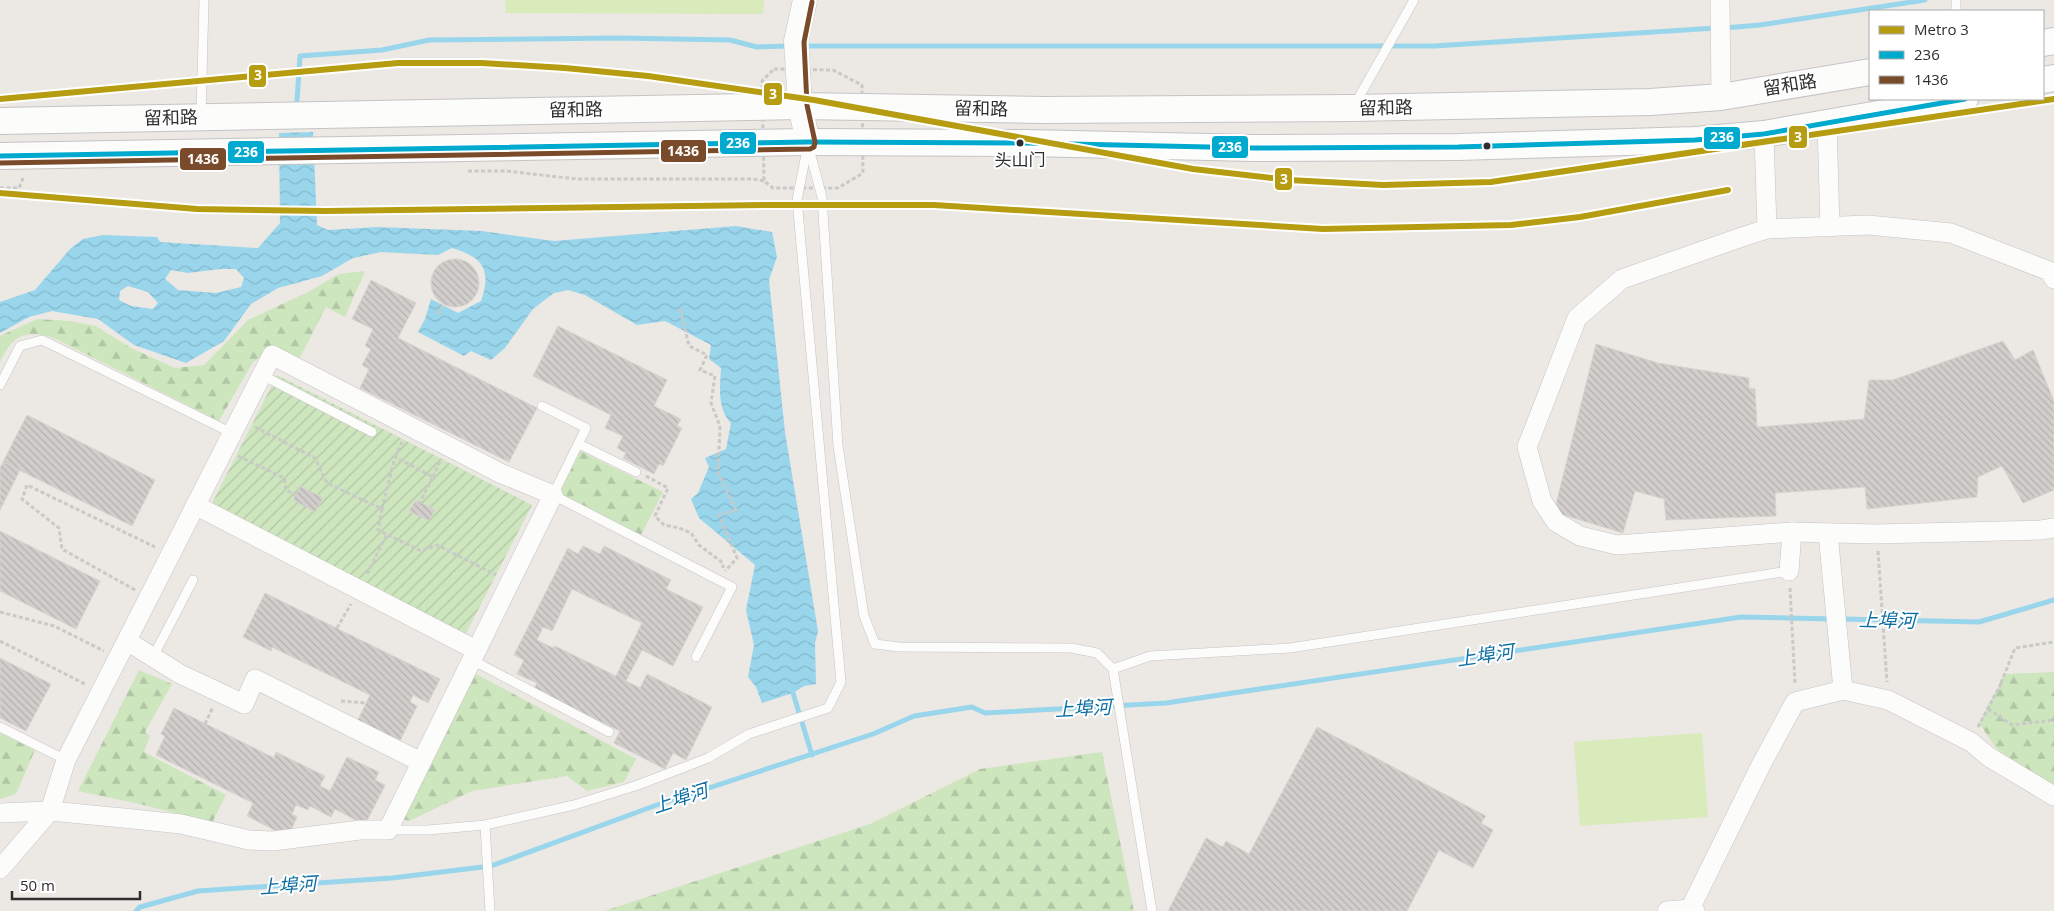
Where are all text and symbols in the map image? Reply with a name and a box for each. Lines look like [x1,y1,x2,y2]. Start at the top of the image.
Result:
legend [1869,10,2044,100]
text: Metro 3 [1914,19,1969,39]
text: 236 [1914,44,1940,64]
line badge: 3 [248,64,267,88]
text: 3 [254,65,262,84]
street label: 留和路 [1761,68,1818,100]
text: 1436 [1914,69,1948,89]
line badge: 3 [763,82,783,106]
text: 3 [769,84,777,103]
street label: 留和路 [1359,95,1413,119]
street label: 留和路 [954,96,1008,120]
street label: 留和路 [549,97,603,121]
street label: 留和路 [144,105,198,129]
line badge: 3 [1788,125,1808,149]
line badge: 236 [1703,126,1741,150]
text: 236 [1710,127,1734,146]
text: 3 [1794,127,1802,146]
line badge: 236 [719,131,757,155]
text: 236 [726,133,750,152]
line badge: 236 [1211,135,1249,159]
text: 236 [1218,137,1242,156]
marker: 头山门 [1015,138,1025,148]
line badge: 1436 [660,139,707,163]
line badge: 236 [227,140,265,164]
text: 1436 [667,141,699,160]
unlabelled marker [1482,141,1492,151]
text: 236 [234,142,258,161]
line badge: 1436 [179,147,227,171]
place label: 头山门 [995,148,1046,171]
text: 1436 [187,149,219,168]
line badge: 3 [1274,167,1293,191]
text: 3 [1280,169,1288,188]
water label: 上埠河 [1858,607,1920,634]
water label: 上埠河 [1455,638,1519,672]
water label: 上埠河 [1054,693,1116,722]
water label: 上埠河 [649,776,715,819]
scale bar [12,868,140,900]
water label: 上埠河 [259,870,321,900]
text: 50 m [20,875,55,895]

